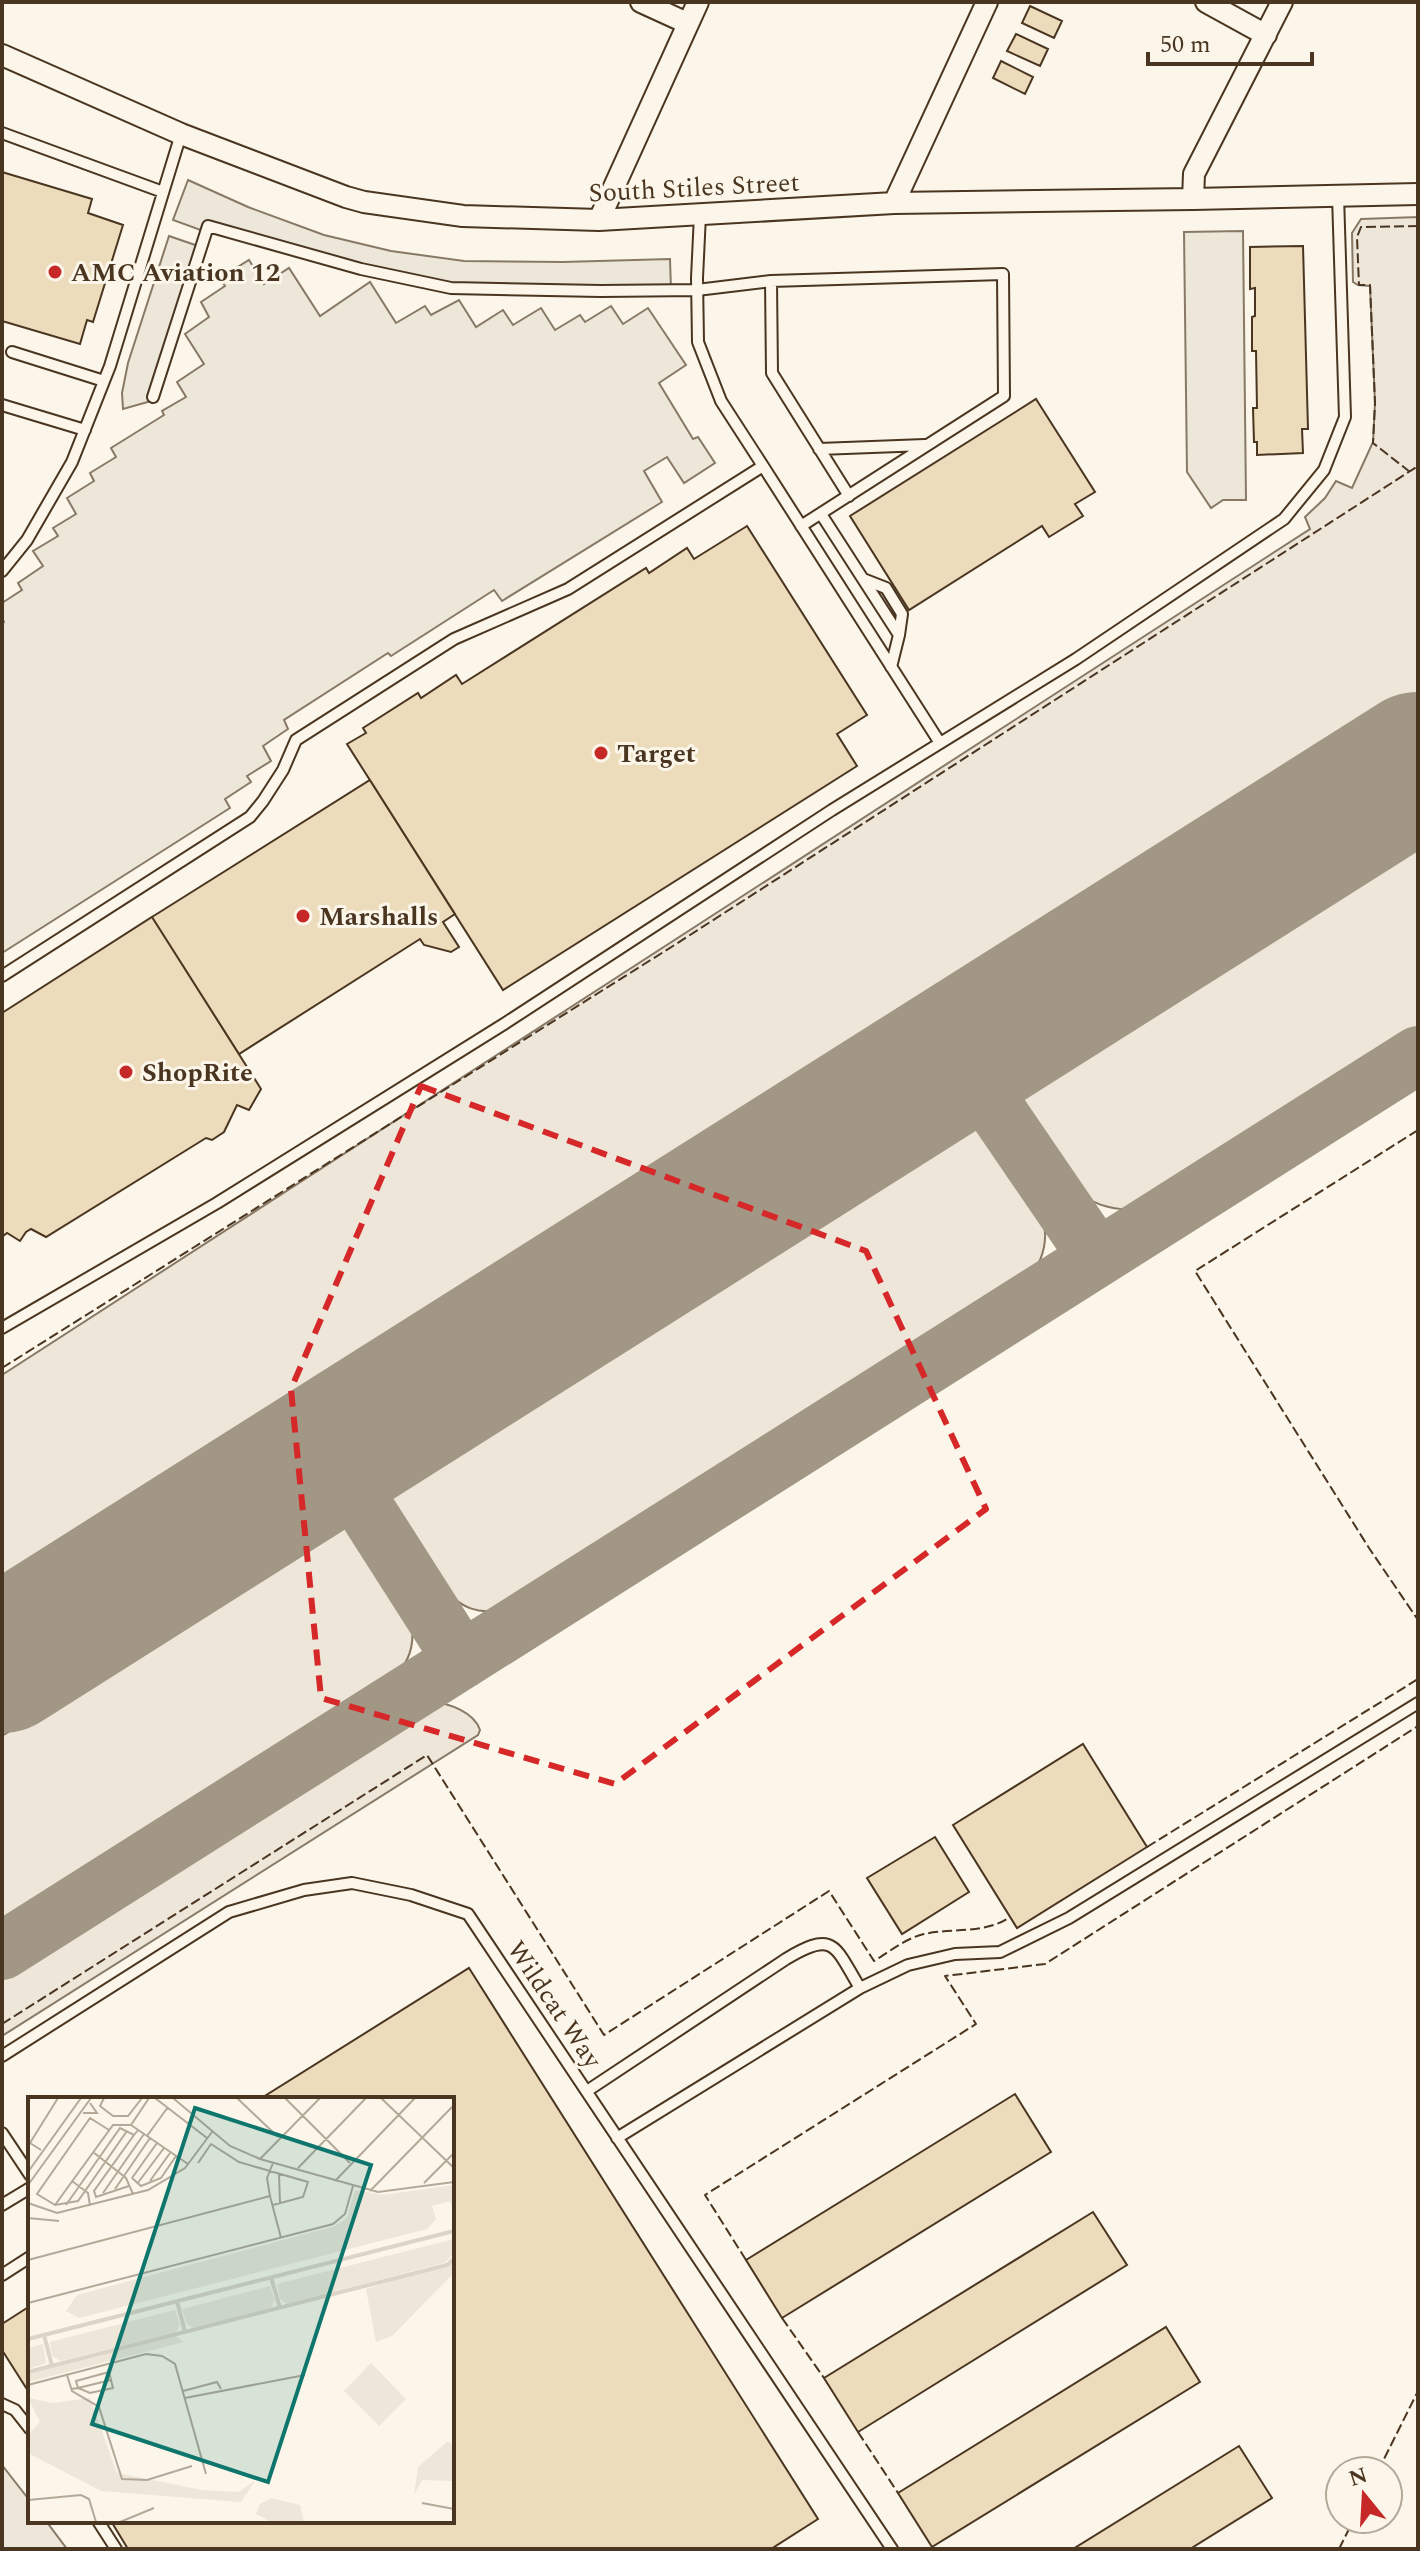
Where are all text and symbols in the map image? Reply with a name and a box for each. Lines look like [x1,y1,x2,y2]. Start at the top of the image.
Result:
scale bar [1148,16,1312,66]
text: 50 m [1160,27,1211,63]
street label: South Stiles Street [587,162,801,214]
place label: AMC Aviation 12 [71,253,280,293]
marker: AMC Aviation 12 [46,263,64,281]
place label: Target [617,734,696,774]
marker: Target [592,744,610,762]
place label: Marshalls [319,897,438,937]
marker: Marshalls [294,907,312,925]
place label: ShopRite [142,1053,253,1093]
marker: ShopRite [117,1063,135,1081]
street label: Wildcat Way [497,1933,613,2078]
inset map [28,2097,454,2523]
north arrow [1324,2455,1404,2535]
text: N [1345,2459,1372,2496]

